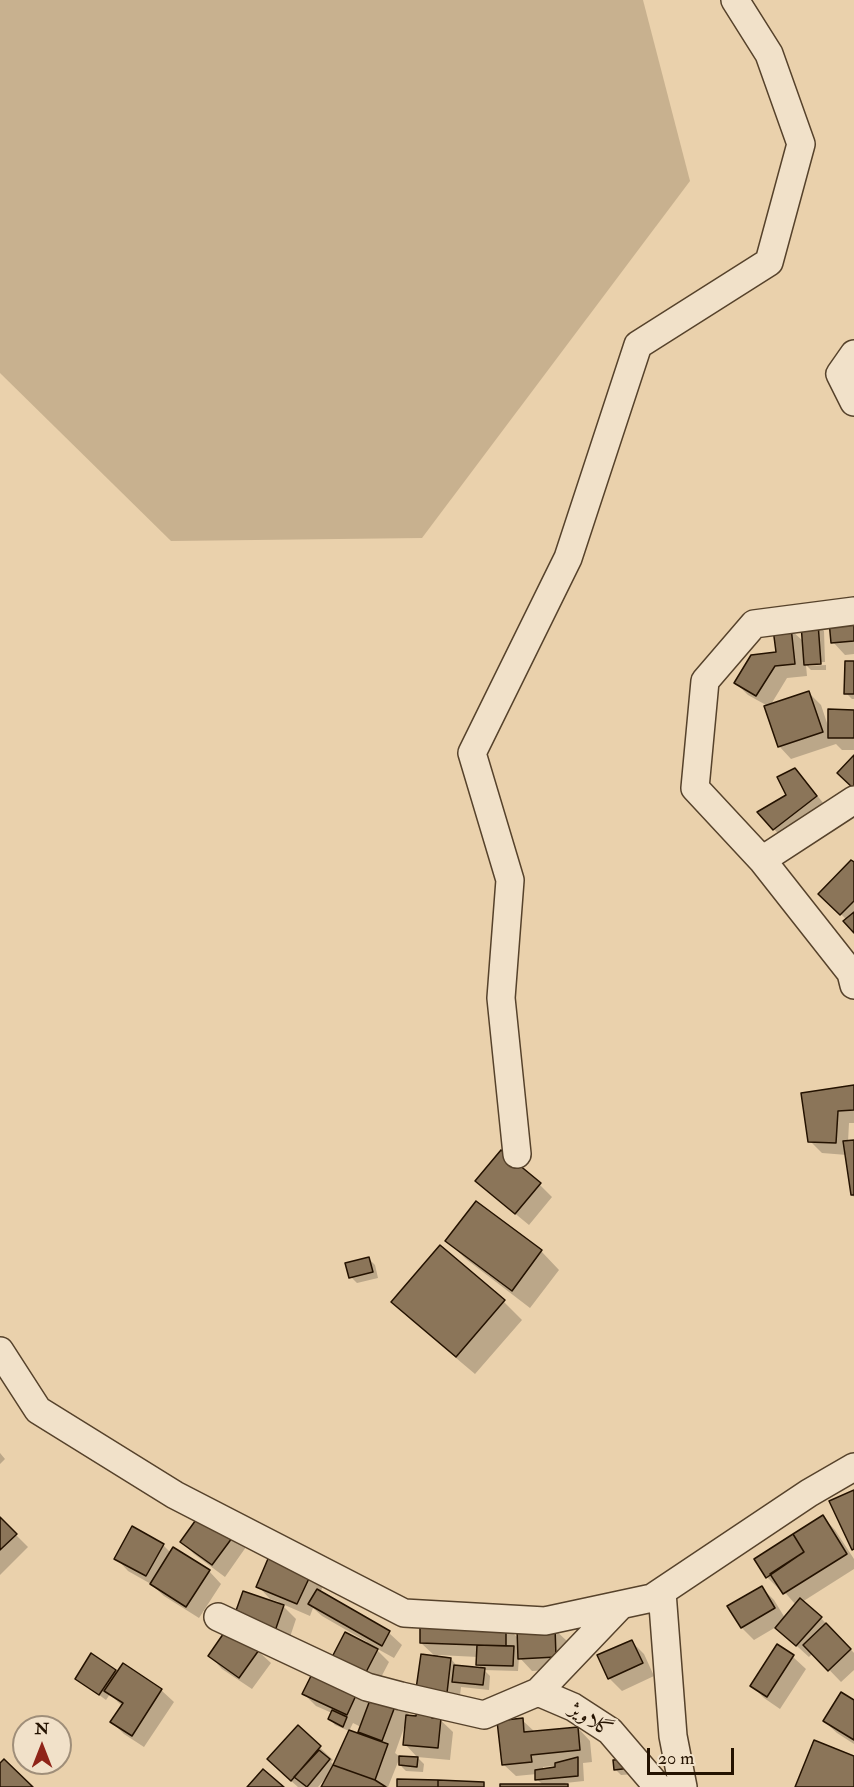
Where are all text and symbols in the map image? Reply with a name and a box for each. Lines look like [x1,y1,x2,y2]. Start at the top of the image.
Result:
street label: گلاویژ [564,1698,616,1744]
north arrow [12,1715,72,1775]
text: N [35,1719,49,1739]
scale bar [650,1736,737,1774]
text: 20 m [658,1747,694,1770]

